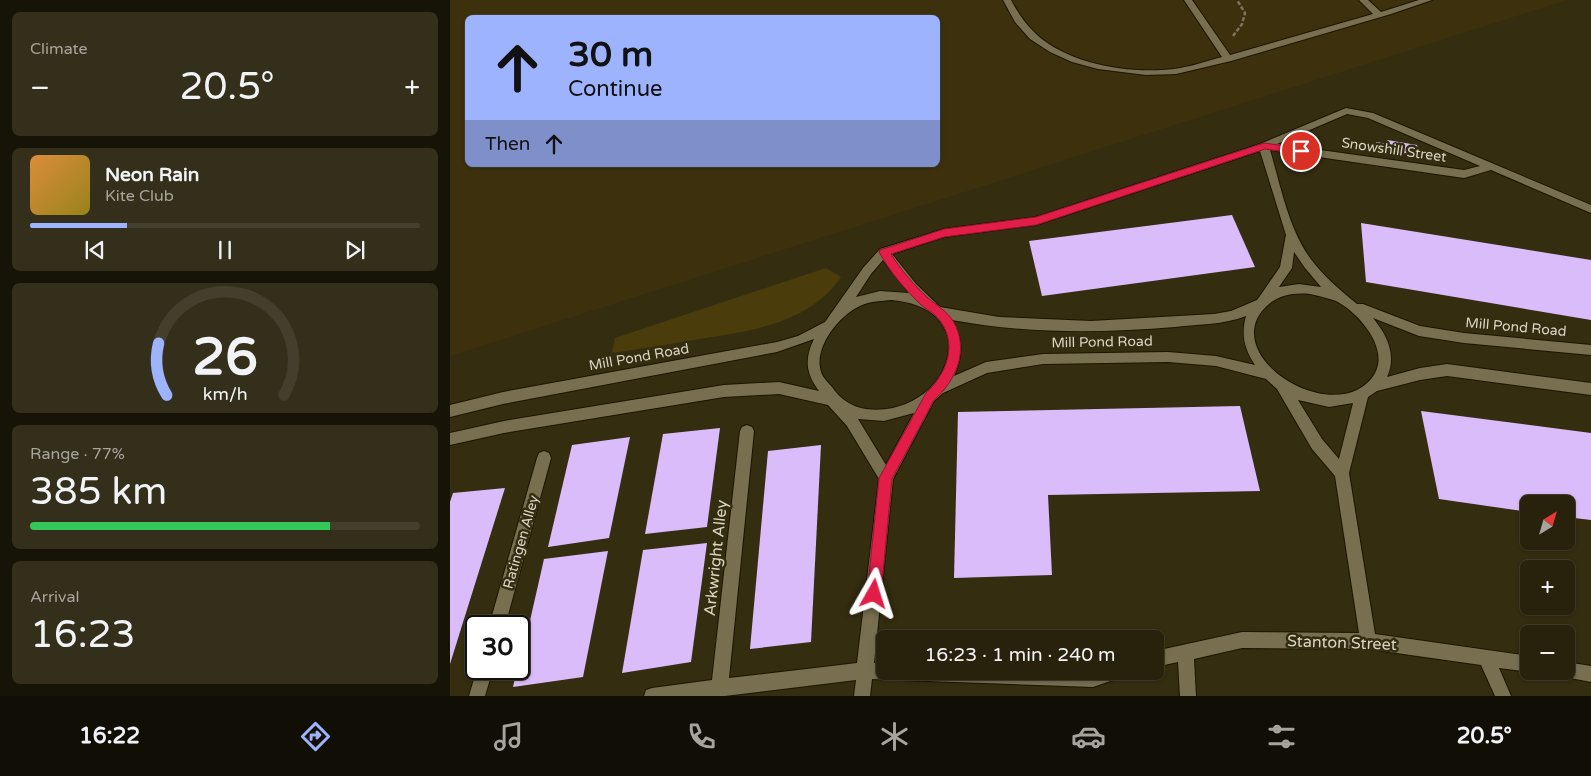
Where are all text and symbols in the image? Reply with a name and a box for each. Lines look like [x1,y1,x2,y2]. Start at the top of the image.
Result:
text: 30 m [568,34,653,76]
icon: ahead [485,35,550,100]
text: Climate [30,39,88,59]
text: 20.5° [180,64,275,110]
text: − [30,71,50,105]
text: + [404,71,420,105]
text: Continue [568,76,663,102]
icon: ahead [540,130,568,158]
pin [1280,130,1322,172]
text: Then [485,133,530,155]
street label: Snowshill Street [1340,134,1448,166]
icon: arrive [1287,137,1315,165]
text: Neon Rain [105,164,199,186]
text: Kite Club [105,186,174,206]
icon: previous [81,236,109,264]
icon: pause [211,236,239,264]
icon: next [341,236,369,264]
street label: Mill Pond Road [1465,314,1567,340]
text: 26 [192,326,258,389]
street label: Mill Pond Road [1051,333,1153,351]
street label: Mill Pond Road [588,340,690,374]
text: km/h [203,384,247,405]
text: Range · 77% [30,444,125,464]
text: 385 km [30,469,167,515]
street label: Ratingen Alley [500,493,543,591]
north arrow [1520,495,1575,550]
map controls [1520,495,1575,680]
street label: Arkwright Alley [700,498,732,617]
button: + [1520,560,1575,615]
position arrow [847,567,899,619]
text: Arrival [30,587,79,607]
text: 16:23 [30,612,135,658]
speed limit sign: 30 [465,615,530,680]
button: − [1520,625,1575,680]
street label: Stanton Street [1287,631,1397,655]
text: 16:23 · 1 min · 240 m [924,644,1116,666]
icon: directions [298,719,333,754]
icon: music [491,719,526,754]
icon: phone [684,719,719,754]
icon: climate [877,719,912,754]
icon: car [1071,719,1106,754]
icon: filters [1264,719,1299,754]
text: 16:22 [79,723,140,749]
text: 20.5° [1457,723,1512,749]

